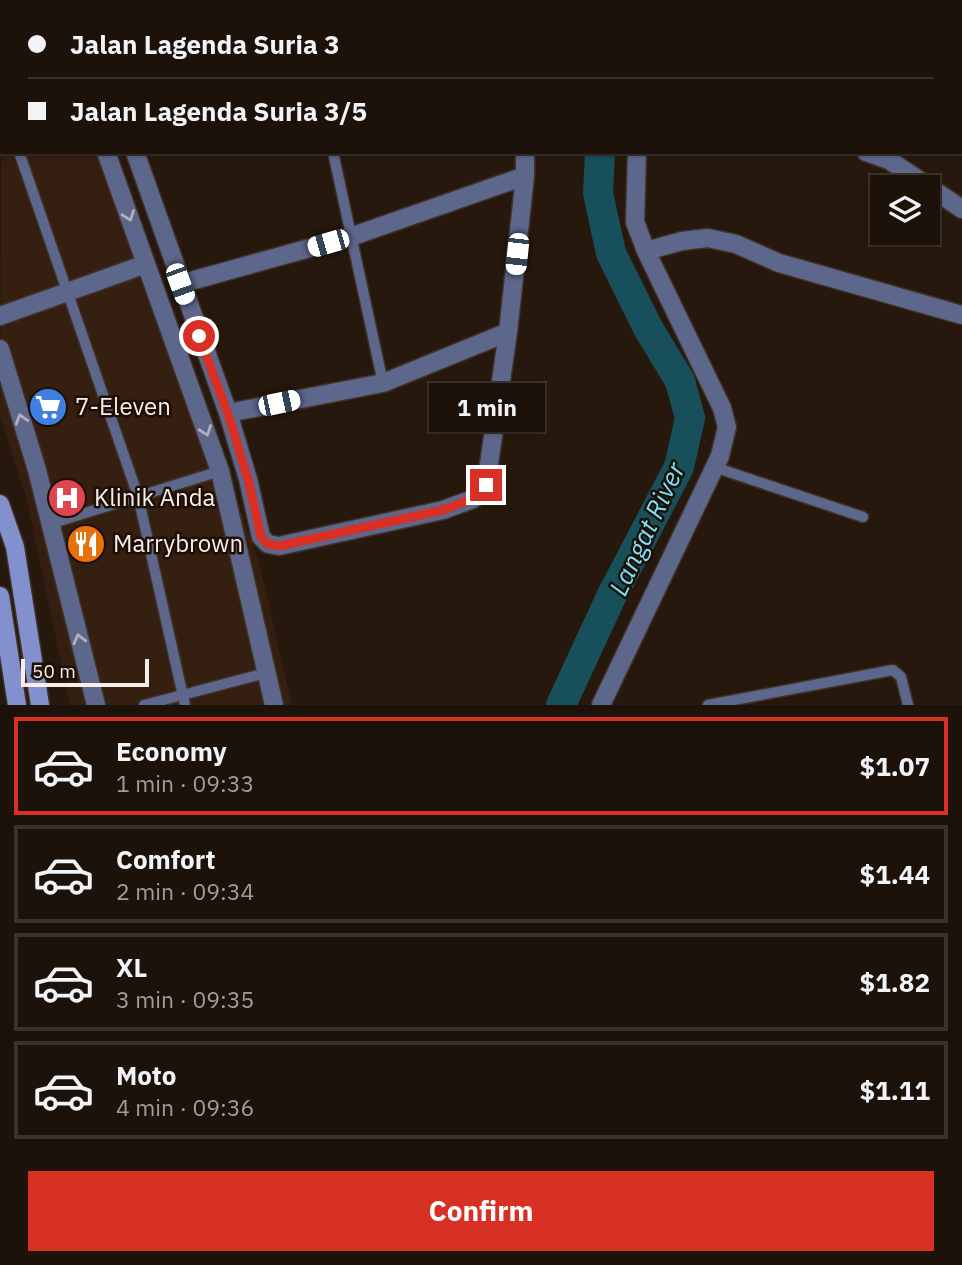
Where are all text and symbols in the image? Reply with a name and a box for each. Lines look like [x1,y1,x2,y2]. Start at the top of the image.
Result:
text: Jalan Lagenda Suria 3 [70,27,340,61]
text: Jalan Lagenda Suria 3/5 [70,94,367,128]
map controls [870,175,940,245]
button: layers [870,175,940,245]
one-way arrow [121,210,135,222]
car [305,227,352,259]
car [505,232,530,276]
car [163,261,198,307]
route start [183,320,215,352]
callout: 1 min [428,384,544,433]
supermarket icon: 7-Eleven [27,386,69,428]
car [257,388,302,418]
place label: 7-Eleven [75,390,171,422]
text: 1 min [457,392,517,422]
one-way arrow [15,413,30,425]
one-way arrow [198,424,212,436]
water label: Langat River [600,455,692,601]
route end [470,469,502,501]
hospital icon: Klinik Anda [46,477,88,519]
place label: Klinik Anda [94,481,216,513]
restaurant icon: Marrybrown [65,523,107,565]
place label: Marrybrown [113,527,243,559]
one-way arrow [73,633,87,645]
scale bar [21,656,149,688]
text: 50 m [32,659,76,683]
text: Economy [116,734,227,768]
icon: car [32,735,95,798]
text: $1.07 [860,749,930,783]
text: 1 min · 09:33 [116,768,254,798]
text: Comfort [116,842,215,876]
icon: car [32,843,95,906]
text: $1.44 [860,857,930,891]
text: 2 min · 09:34 [116,876,254,906]
text: XL [116,950,147,984]
icon: car [32,951,95,1014]
text: $1.82 [860,965,930,999]
text: 3 min · 09:35 [116,984,254,1014]
text: Moto [116,1058,176,1092]
icon: car [32,1059,95,1122]
text: $1.11 [860,1073,930,1107]
text: 4 min · 09:36 [116,1092,254,1122]
button: Confirm [28,1171,934,1251]

